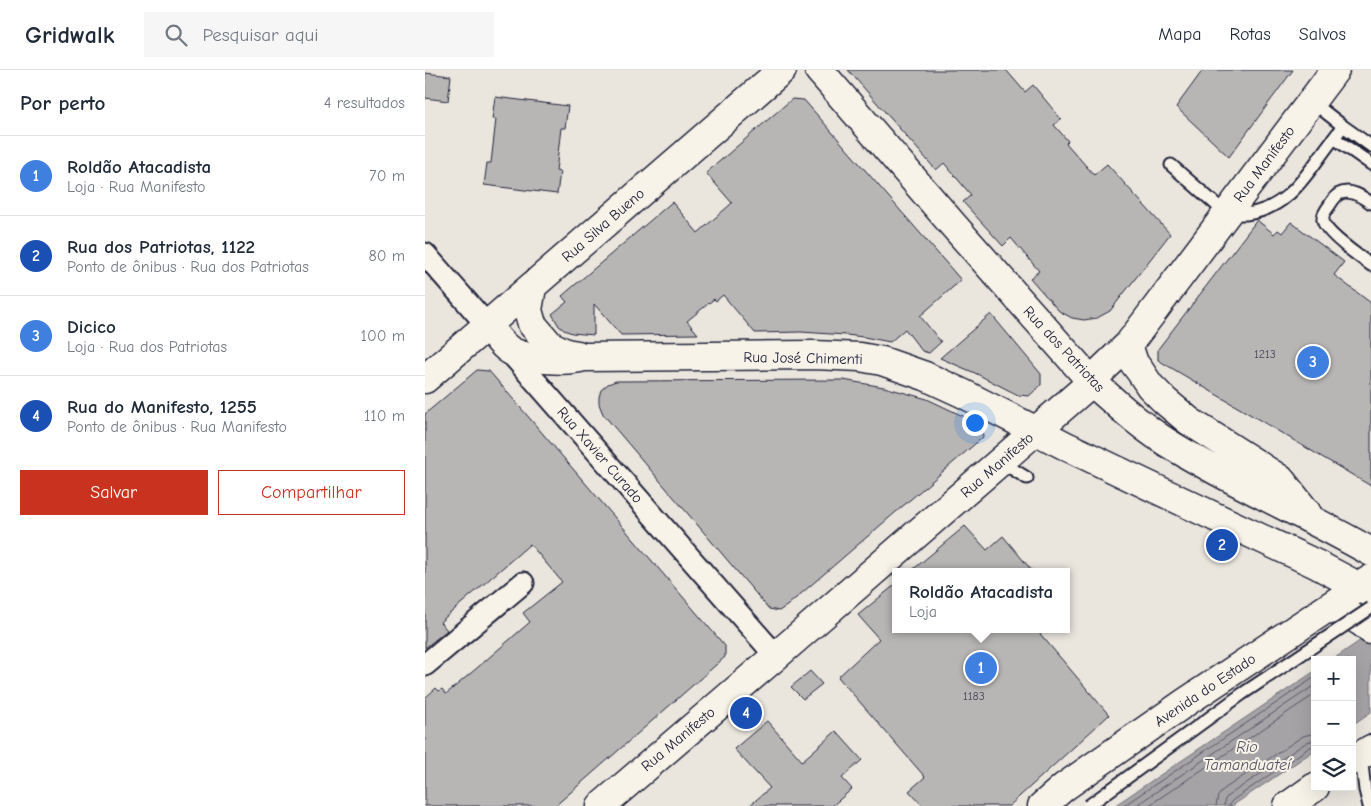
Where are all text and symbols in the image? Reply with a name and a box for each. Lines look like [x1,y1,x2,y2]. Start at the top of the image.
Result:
search box [144,12,494,57]
text: Gridwalk [25,21,114,49]
icon: search [162,21,190,49]
text: Pesquisar aqui [202,24,319,46]
text: Mapa [1158,24,1202,45]
text: Rotas [1230,24,1271,45]
text: Salvos [1299,24,1346,45]
text: Por perto [20,91,105,115]
text: 4 resultados [324,94,405,112]
street label: Rua Manifesto [1229,122,1299,206]
text: Roldão Atacadista [67,156,211,178]
text: 1 [33,167,39,185]
text: 70 m [369,167,405,185]
text: Loja · Rua Manifesto [67,178,206,196]
street label: Rua Silva Bueno [558,184,648,266]
text: Rua dos Patriotas, 1122 [67,236,255,258]
text: 2 [32,247,40,265]
text: 80 m [368,247,405,265]
text: Ponto de ônibus · Rua dos Patriotas [67,258,309,276]
street label: Rua dos Patriotas [1020,302,1108,396]
text: Dicico [67,316,116,338]
text: 3 [32,327,40,345]
text: 100 m [361,327,405,345]
text: Loja · Rua dos Patriotas [67,338,227,356]
pin: 3 [1297,343,1329,381]
house number: 1213 [1254,347,1276,361]
street label: Rua José Chimenti [743,348,863,368]
text: Rua do Manifesto, 1255 [67,396,257,418]
street label: Rua Xavier Curado [553,403,647,507]
text: 4 [32,407,40,425]
text: 110 m [364,407,405,425]
your location [962,410,988,436]
text: Ponto de ônibus · Rua Manifesto [67,418,287,436]
street label: Rua Manifesto [957,428,1037,502]
button: Salvar [20,470,208,515]
button: Compartilhar [218,470,405,515]
pin: 2 [1206,526,1238,564]
popup [892,568,1070,633]
text: Roldão Atacadista [909,581,1053,603]
text: Loja [909,603,937,621]
pin: 1 [965,649,997,687]
street label: Avenida do Estado [1151,649,1259,731]
map controls [1311,656,1356,791]
button: + [1311,656,1356,701]
house number: 1183 [963,689,985,703]
pin: 4 [730,694,762,732]
button: − [1311,701,1356,746]
street label: Rua Manifesto [637,703,719,775]
water label: Rio Tamanduateí [1203,738,1293,774]
button: layers [1311,746,1356,791]

